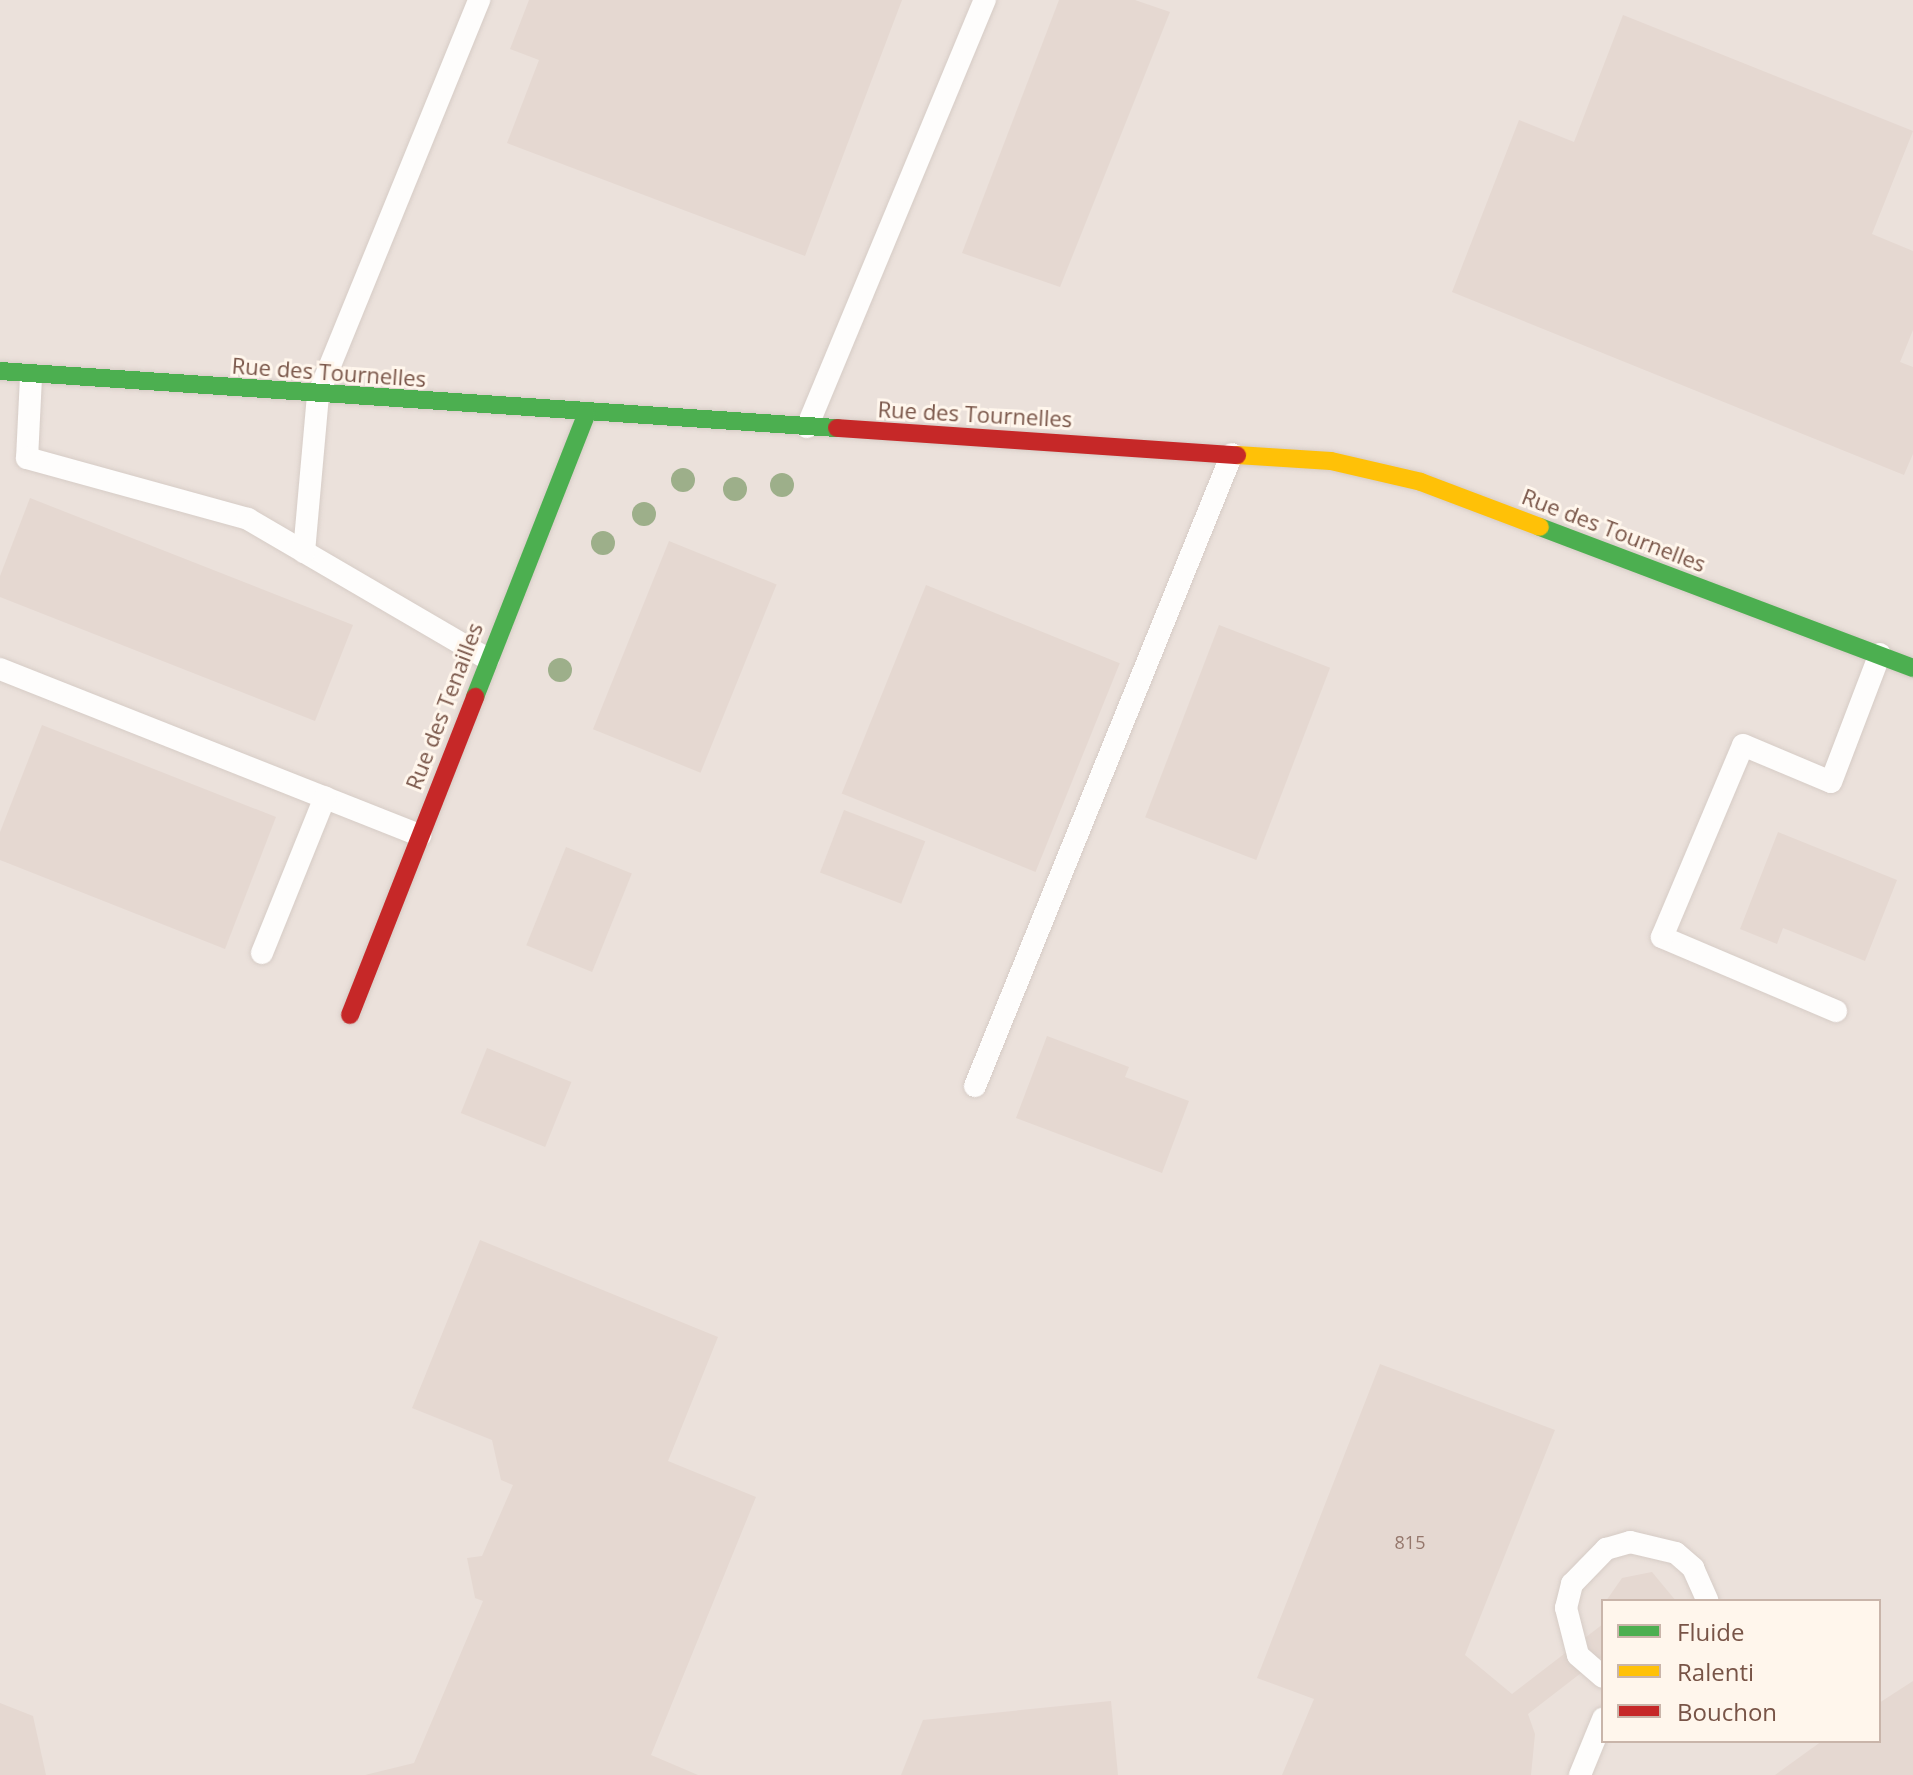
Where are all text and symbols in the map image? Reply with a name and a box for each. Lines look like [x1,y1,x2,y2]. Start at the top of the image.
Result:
street label: Rue des Tournelles [231,352,427,392]
street label: Rue des Tournelles [877,396,1073,432]
street label: Rue des Tournelles [1518,483,1710,577]
street label: Rue des Tenailles [400,619,488,793]
house number: 815 [1395,1531,1425,1553]
legend [1601,1599,1881,1743]
text: Fluide [1677,1615,1744,1648]
text: Ralenti [1677,1655,1754,1688]
text: Bouchon [1677,1695,1777,1728]

